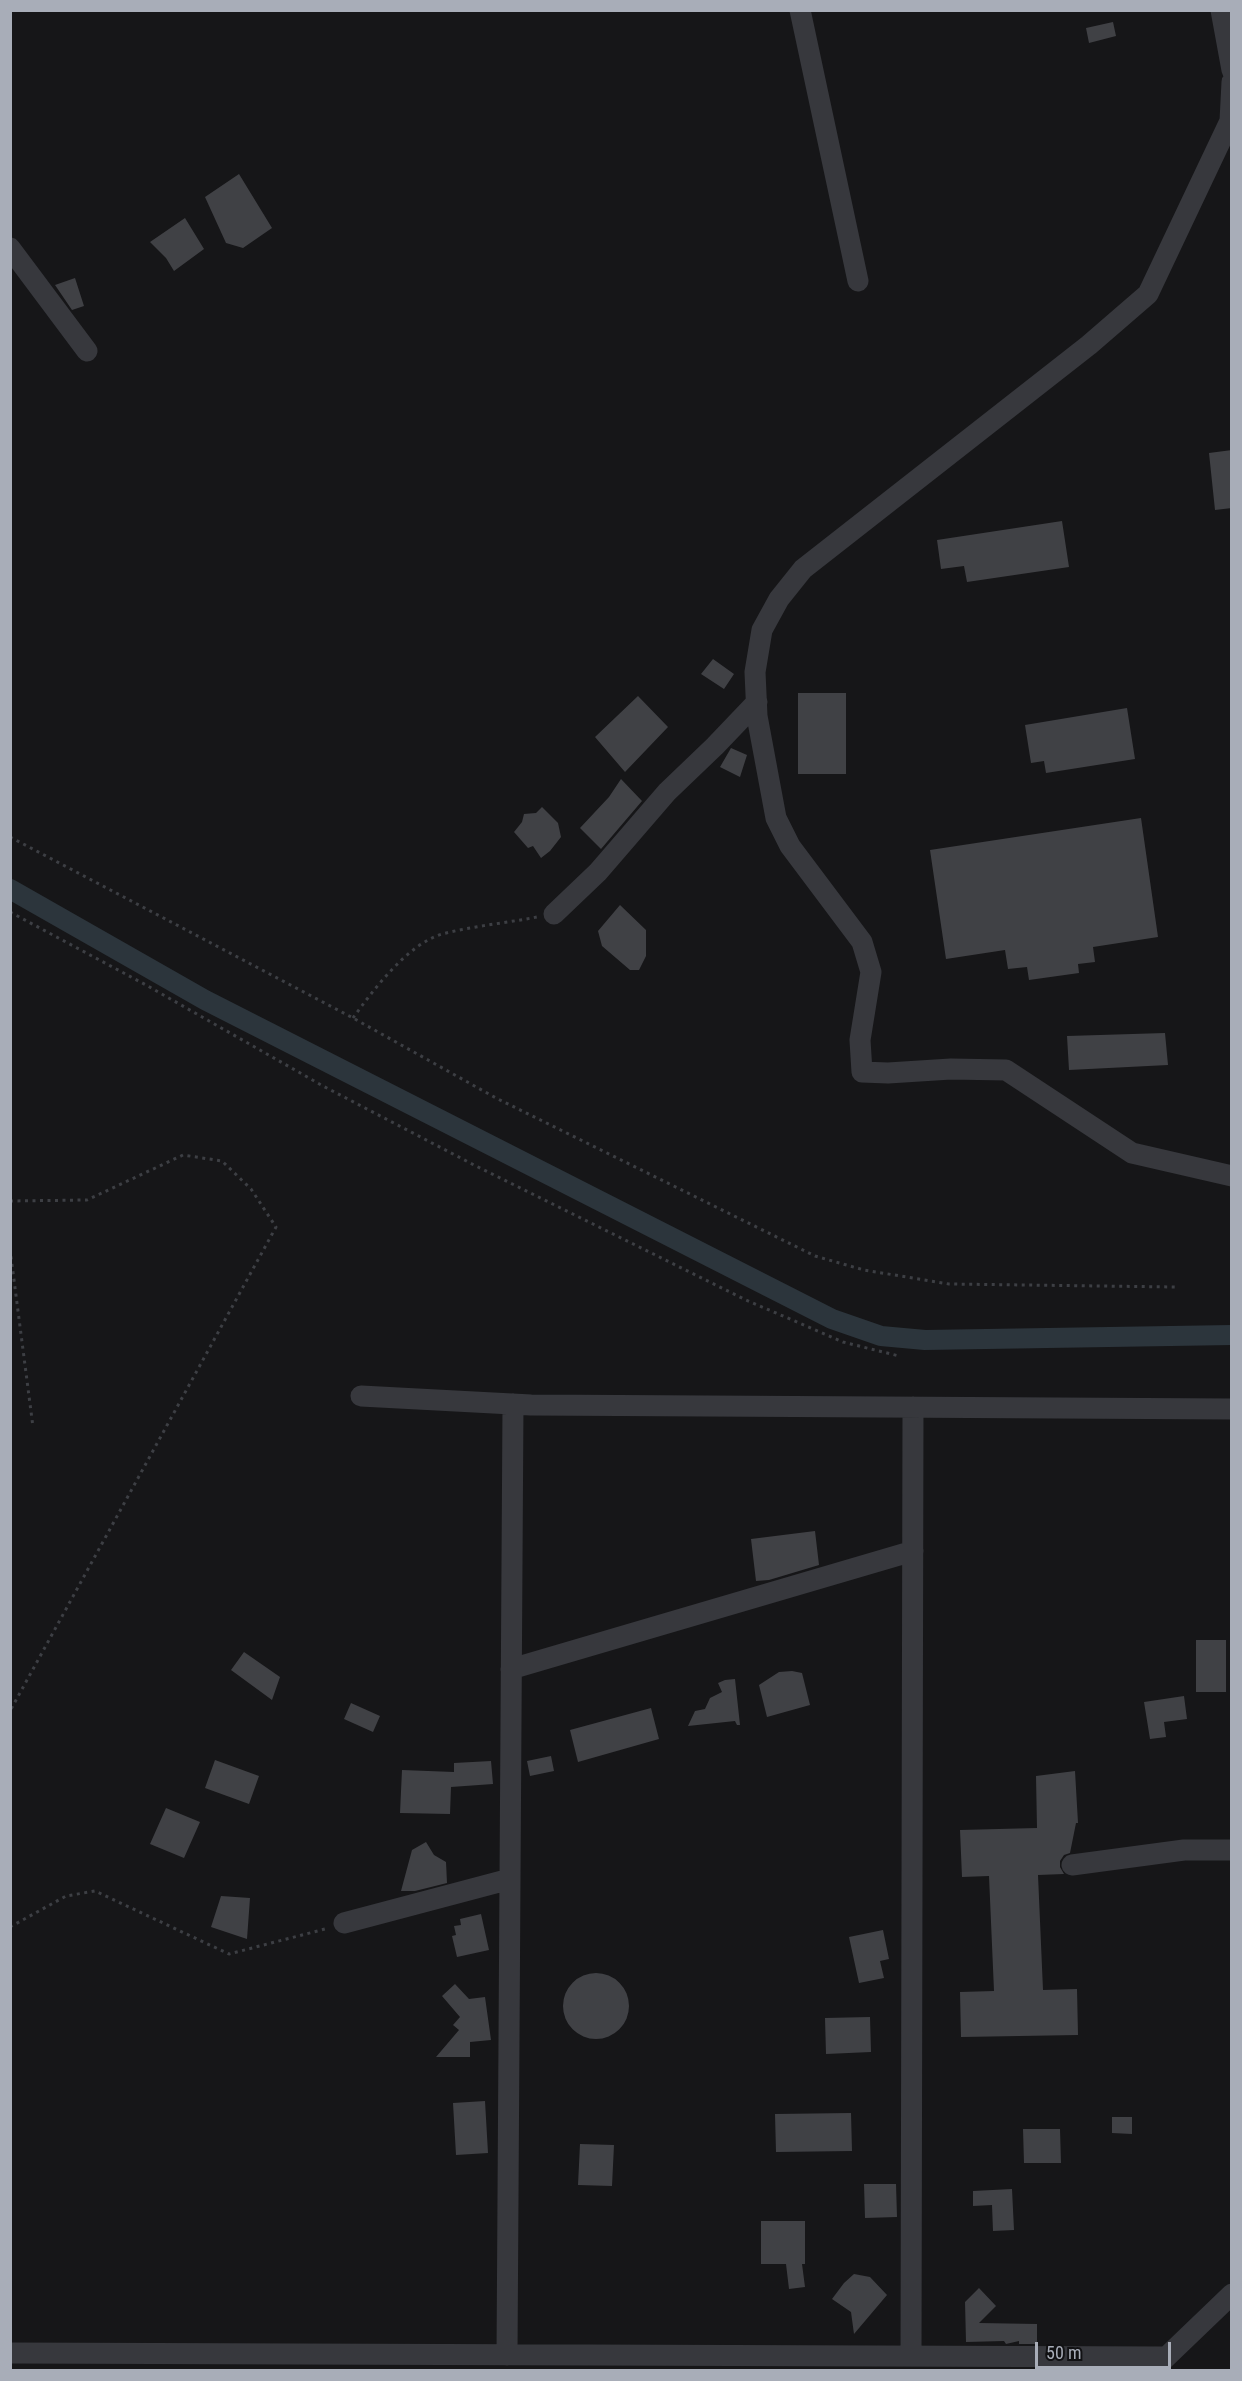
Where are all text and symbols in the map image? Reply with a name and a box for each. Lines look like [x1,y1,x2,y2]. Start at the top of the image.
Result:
scale bar [1038,2330,1174,2368]
text: 50 m [1046,2342,1081,2363]

